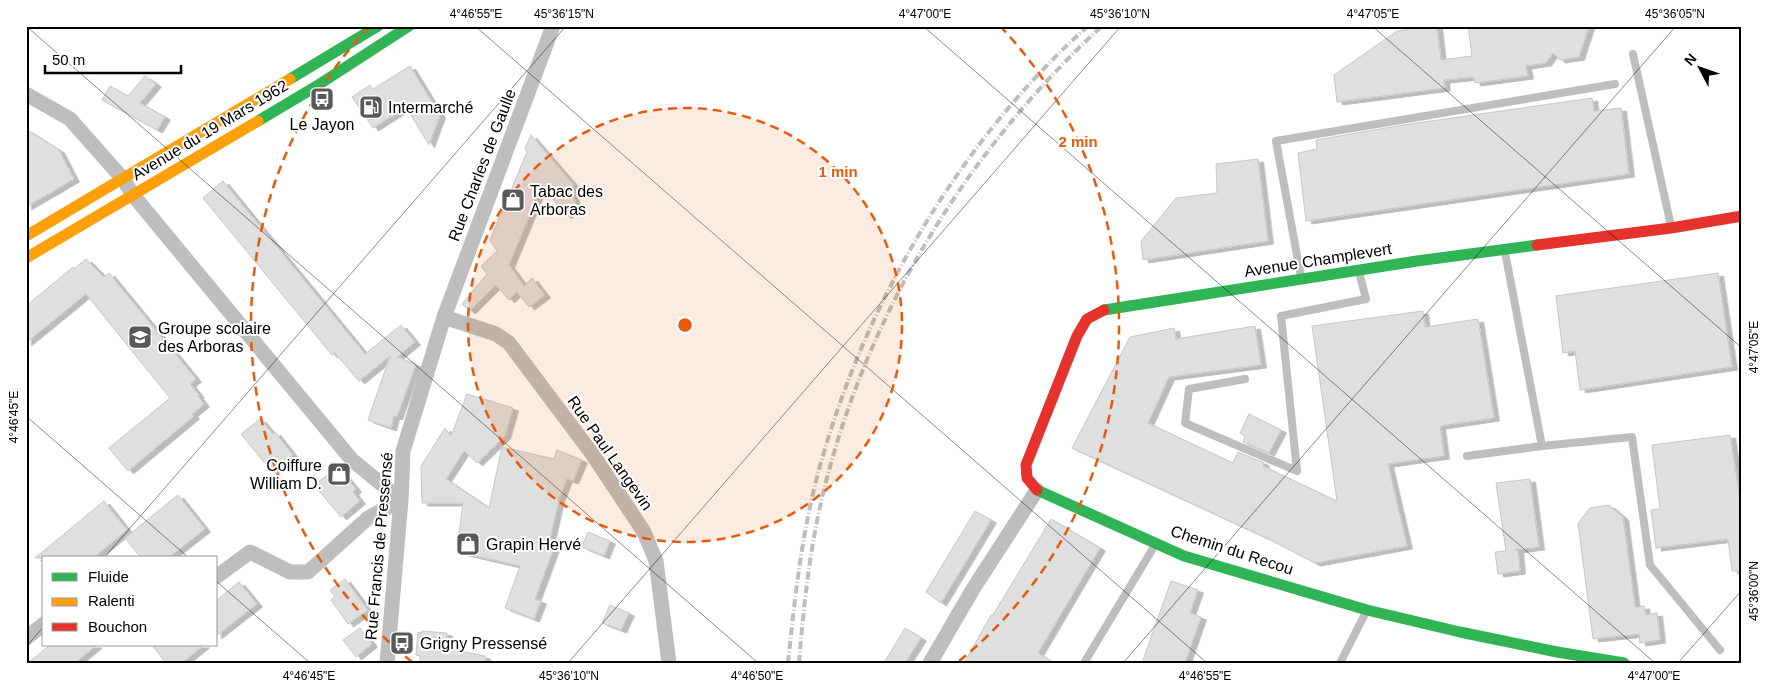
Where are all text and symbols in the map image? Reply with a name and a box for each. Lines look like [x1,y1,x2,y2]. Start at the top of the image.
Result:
text: 4°46'55"E [450,7,502,21]
text: 45°36'15"N [534,7,594,21]
text: 4°47'00"E [899,7,951,21]
text: 45°36'10"N [1090,7,1150,21]
text: 4°47'05"E [1347,7,1399,21]
text: 45°36'05"N [1645,7,1705,21]
scale bar [45,42,181,74]
north arrow [1676,42,1726,92]
text: N [1681,50,1700,69]
text: 50 m [52,51,85,68]
street label: Avenue du 19 Mars 1962 [129,77,291,183]
bus stop icon: Le Jayon [309,86,335,112]
street label: Rue Charles de Gaulle [445,86,519,244]
fuel station icon: Intermarché [358,94,384,120]
place label: Intermarché [388,99,473,116]
place label: Le Jayon [290,116,354,133]
text: 2 min [1058,133,1098,150]
text: 1 min [818,163,858,180]
place label: Tabac des Arboras [530,183,603,218]
shop icon: Tabac des Arboras [500,187,526,213]
street label: Avenue Champlevert [1243,240,1394,280]
centre of rings [676,316,694,334]
place label: Groupe scolaire des Arboras [158,320,271,355]
text: 4°47'05"E [1747,321,1761,373]
school or university icon: Groupe scolaire des Arboras [127,324,153,350]
text: 4°46'45"E [7,391,21,443]
street label: Rue Paul Langevin [564,393,656,513]
street label: Rue Francis de Pressensé [362,451,396,641]
place label: Coiffure William D. [250,457,322,492]
shop icon: Coiffure William D. [326,461,352,487]
street label: Chemin du Recou [1168,522,1296,578]
shop icon: Grapin Hervé [455,531,481,557]
place label: Grapin Hervé [486,536,581,553]
legend [42,556,218,646]
text: 45°36'00"N [1747,561,1761,621]
text: Fluide [88,568,129,585]
text: Ralenti [88,592,135,609]
text: Bouchon [88,618,147,635]
bus stop icon: Grigny Pressensé [389,630,415,656]
place label: Grigny Pressensé [420,635,547,652]
text: 4°46'45"E [283,669,335,683]
text: 45°36'10"N [539,669,599,683]
text: 4°46'50"E [731,669,783,683]
text: 4°46'55"E [1179,669,1231,683]
text: 4°47'00"E [1628,669,1680,683]

